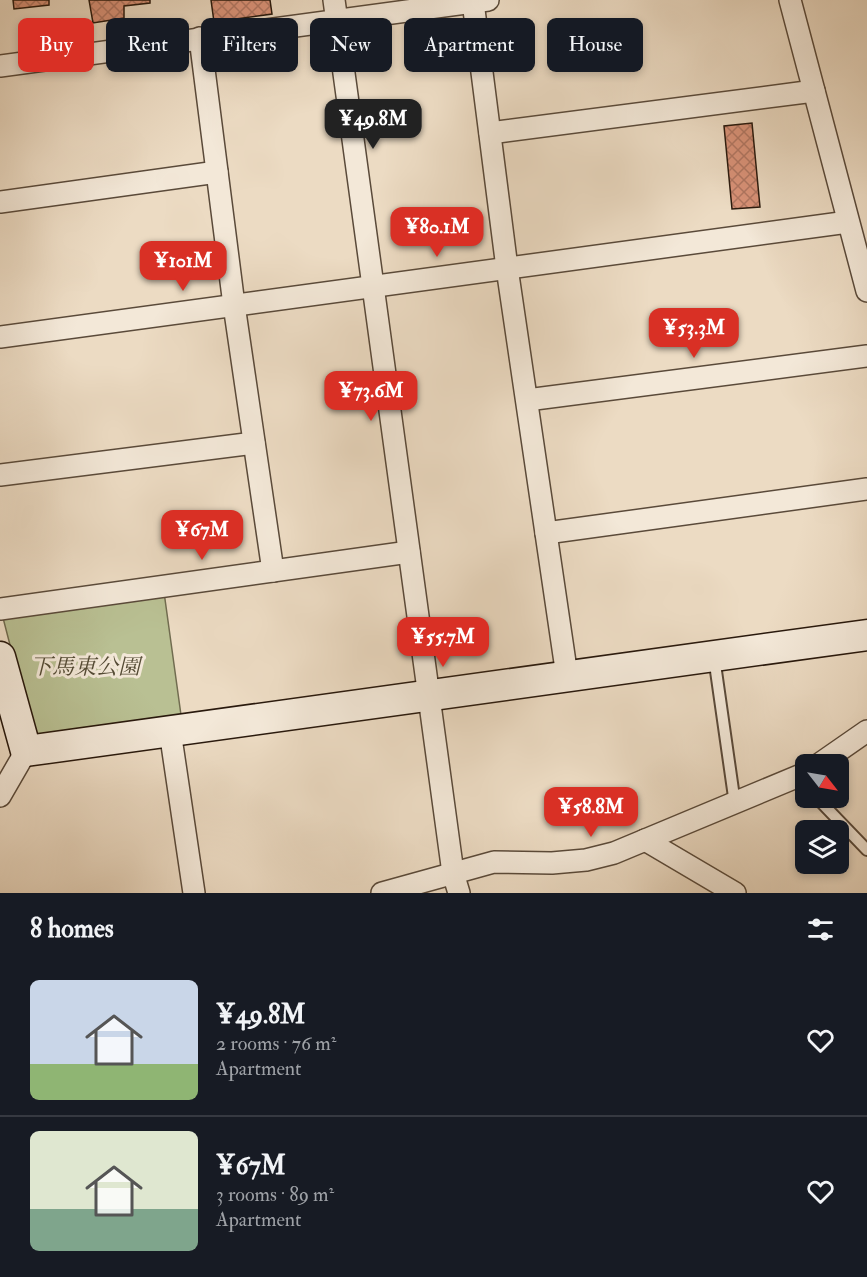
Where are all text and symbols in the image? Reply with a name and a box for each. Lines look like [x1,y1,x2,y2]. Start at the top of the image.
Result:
chip: Buy [18,18,94,72]
chip: Rent [106,18,189,72]
chip: Filters [201,18,298,72]
chip: New [310,18,392,72]
chip: Apartment [404,18,535,72]
chip: House [547,18,643,72]
pin: ¥49.8M [324,99,422,150]
text: ¥49.8M [339,106,407,131]
pin: ¥80.1M [388,207,486,258]
text: ¥80.1M [404,214,470,239]
pin: ¥101M [141,241,225,292]
text: ¥101M [154,248,212,273]
pin: ¥53.3M [645,308,743,359]
text: ¥53.3M [663,315,725,340]
pin: ¥73.6M [322,371,420,422]
text: ¥73.6M [338,378,404,403]
pin: ¥67M [166,510,238,561]
text: ¥67M [175,517,229,542]
pin: ¥55.7M [394,617,492,668]
text: ¥55.7M [411,624,475,649]
park label: 下馬東公園 [30,653,143,681]
north arrow [795,754,849,808]
map controls [795,754,849,874]
pin: ¥58.8M [542,787,640,838]
text: ¥58.8M [558,794,624,819]
button: layers [795,820,849,874]
text: 8 homes [30,913,114,945]
icon: filters [804,913,837,946]
text: ¥49.8M [216,999,305,1031]
icon: home [78,1004,150,1076]
icon: heart [804,1024,837,1057]
text: 2 rooms · 76 m² [216,1031,336,1056]
text: Apartment [216,1056,301,1081]
text: ¥67M [216,1150,286,1182]
icon: home [78,1155,150,1227]
icon: heart [804,1175,837,1208]
text: 3 rooms · 89 m² [216,1182,334,1207]
text: Apartment [216,1207,301,1232]

